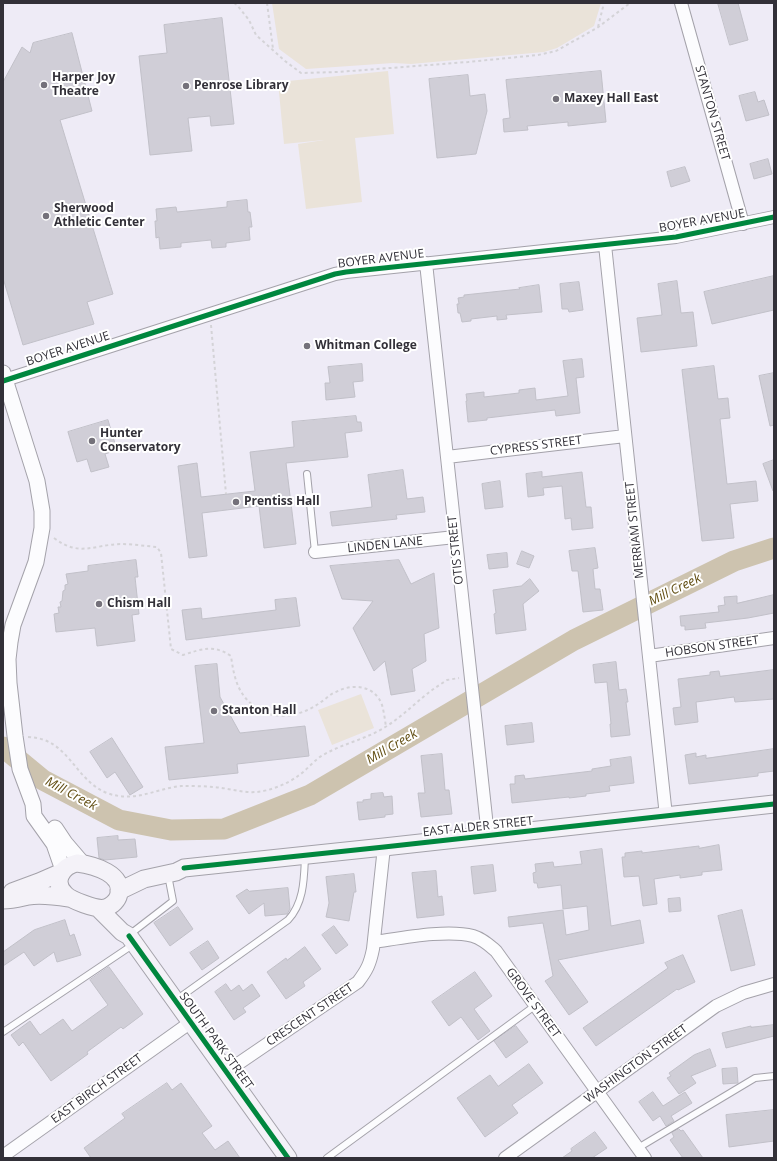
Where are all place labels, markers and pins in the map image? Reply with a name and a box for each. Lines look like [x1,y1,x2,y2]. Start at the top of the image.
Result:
place label: Harper Joy Theatre [52,71,115,99]
place label: Penrose Library [194,79,289,93]
marker: Harper Joy Theatre [39,80,49,90]
marker: Penrose Library [181,81,191,91]
place label: Maxey Hall East [564,92,659,106]
marker: Maxey Hall East [551,94,561,104]
place label: Sherwood Athletic Center [54,202,145,230]
marker: Sherwood Athletic Center [41,211,51,221]
place label: Whitman College [315,339,417,353]
marker: Whitman College [302,341,312,351]
place label: Hunter Conservatory [100,427,180,455]
marker: Hunter Conservatory [87,436,97,446]
place label: Prentiss Hall [244,495,320,509]
marker: Prentiss Hall [231,497,241,507]
place label: Chism Hall [107,597,171,611]
marker: Chism Hall [94,599,104,609]
place label: Stanton Hall [222,704,296,718]
marker: Stanton Hall [209,706,219,716]

